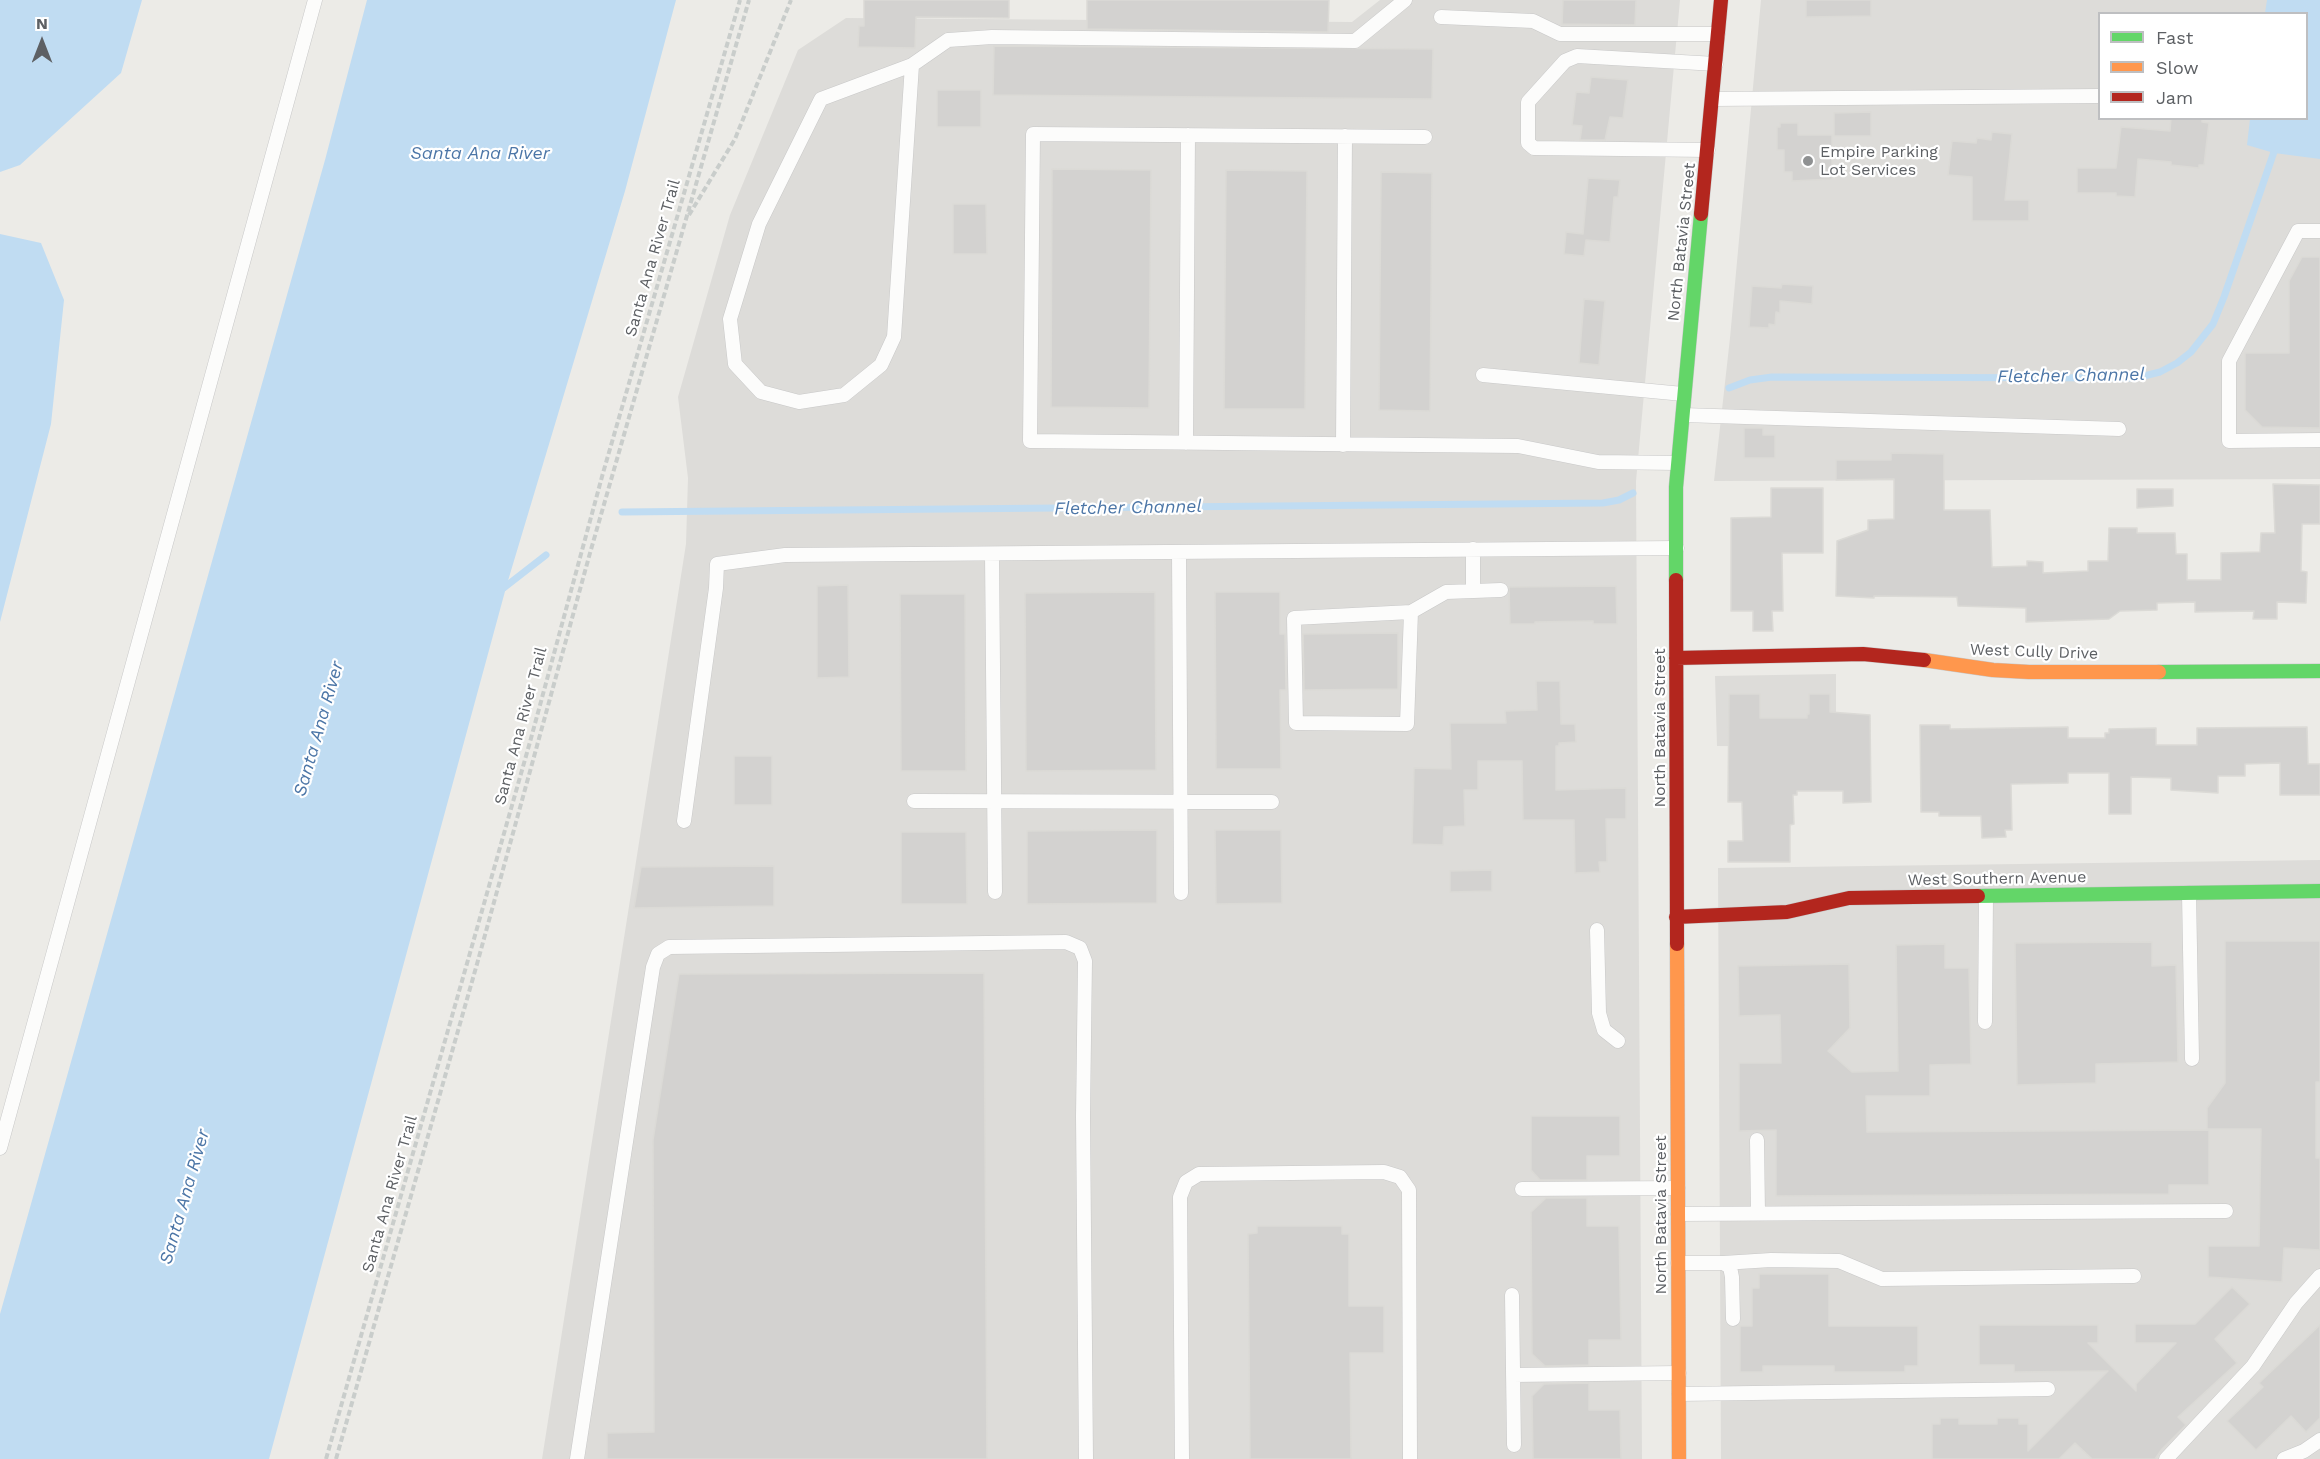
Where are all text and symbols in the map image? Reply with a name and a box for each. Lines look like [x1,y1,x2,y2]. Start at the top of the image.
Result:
north arrow [12,12,72,72]
legend [2098,12,2308,120]
text: N [36,14,48,33]
text: Fast [2156,27,2193,48]
text: Slow [2156,57,2199,78]
text: Jam [2156,87,2193,108]
place label: Empire Parking Lot Services [1820,142,1938,180]
water label: Santa Ana River [410,143,550,165]
marker: Empire Parking Lot Services [1801,154,1815,168]
street label: North Batavia Street [1664,162,1700,322]
street label: Santa Ana River Trail [621,177,685,339]
water label: Fletcher Channel [1997,364,2145,388]
water label: Fletcher Channel [1054,496,1202,520]
street label: West Cully Drive [1970,640,2098,664]
street label: Santa Ana River Trail [491,645,551,807]
street label: North Batavia Street [1650,648,1670,808]
water label: Santa Ana River [289,659,349,799]
street label: West Southern Avenue [1907,868,2087,890]
street label: Santa Ana River Trail [358,1113,422,1275]
water label: Santa Ana River [155,1127,215,1267]
street label: North Batavia Street [1651,1135,1671,1295]

